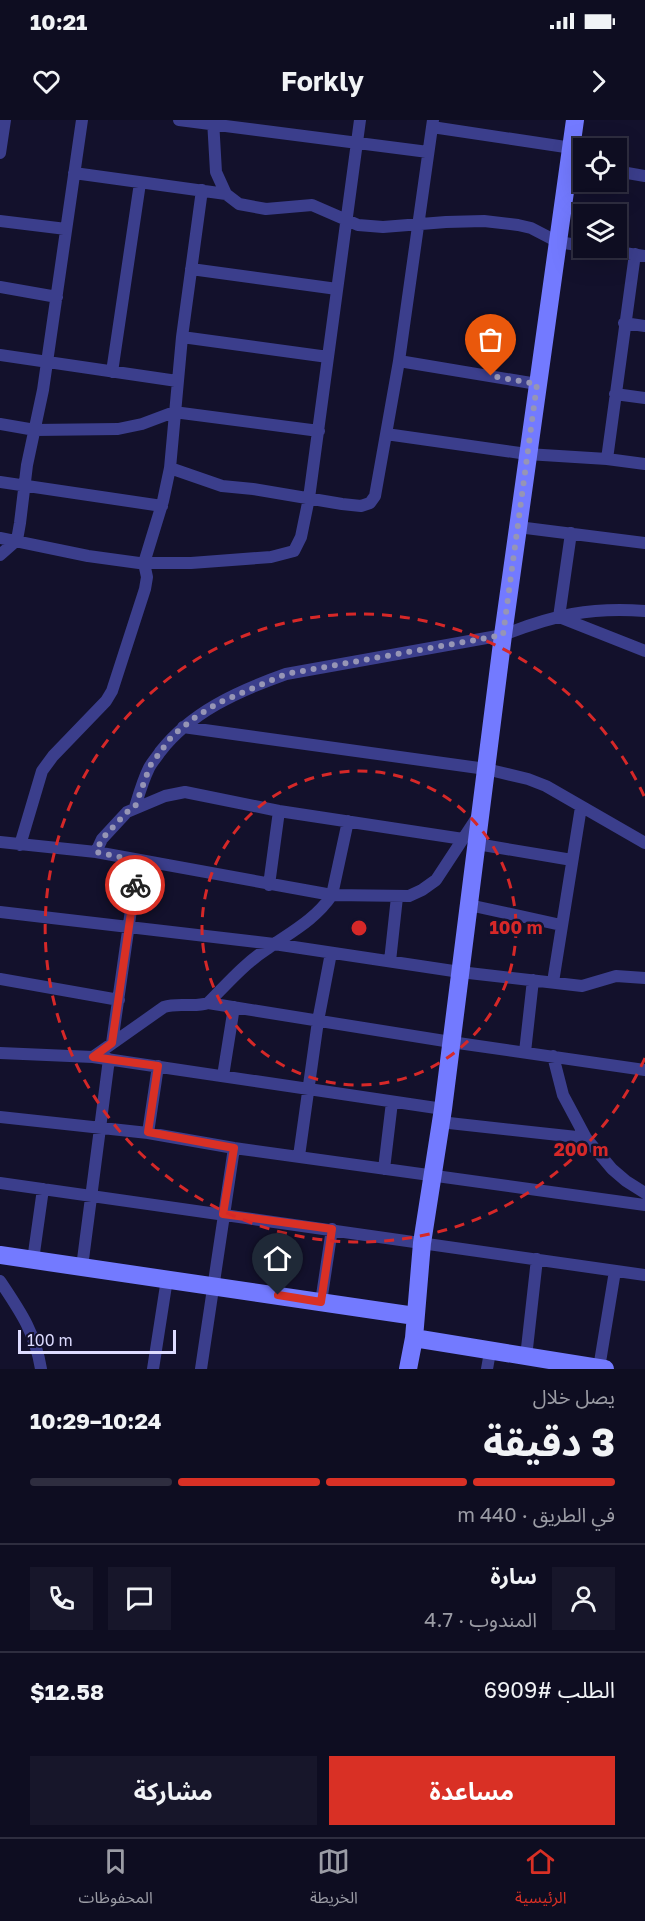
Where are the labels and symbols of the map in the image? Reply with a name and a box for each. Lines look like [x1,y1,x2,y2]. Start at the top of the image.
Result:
pin [465,314,516,376]
courier [105,855,165,915]
text: 100 m [490,916,542,938]
centre of rings [349,918,369,938]
text: 200 m [554,1138,608,1160]
pin [252,1233,303,1295]
scale bar [18,1327,176,1354]

